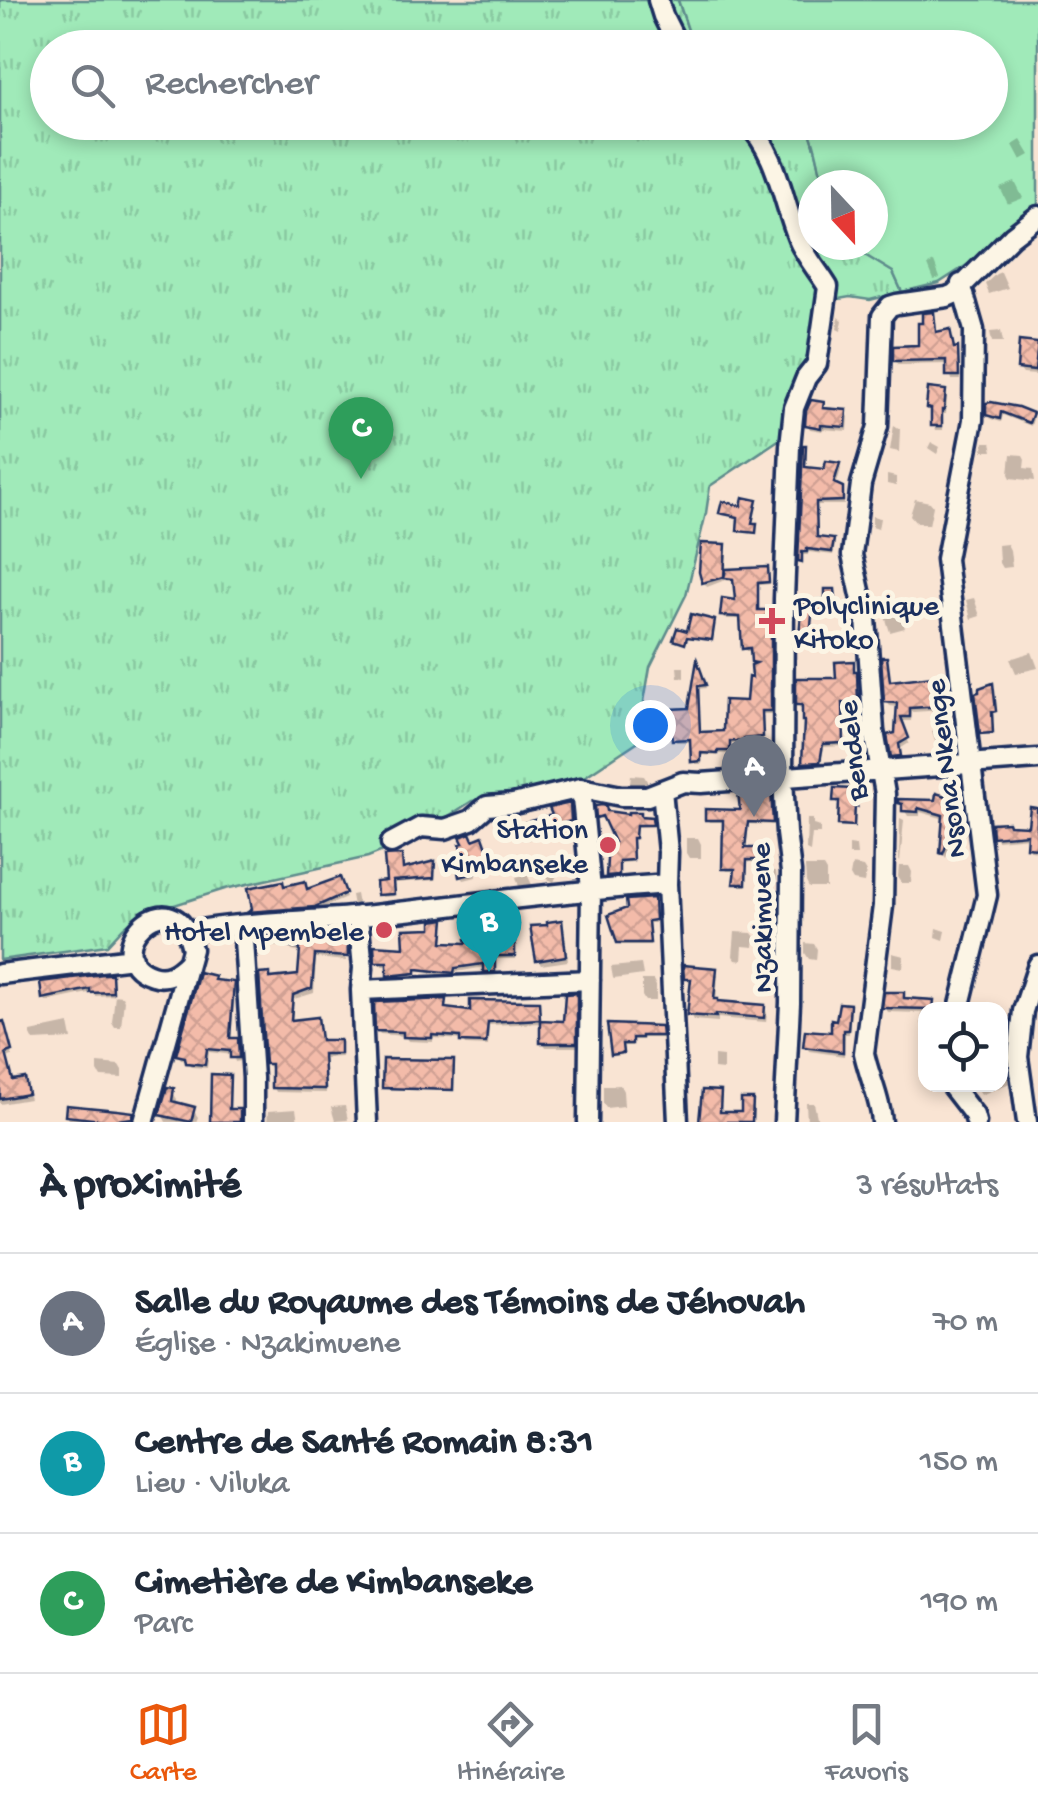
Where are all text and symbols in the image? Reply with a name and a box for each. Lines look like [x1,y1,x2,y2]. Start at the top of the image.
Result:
search box [30,30,1008,140]
icon: search [65,58,120,113]
text: Rechercher [145,63,317,107]
north arrow [798,170,888,260]
pin: C [328,396,394,479]
place label: Polyclinique Kitoko [793,591,940,660]
marker: Polyclinique Kitoko [759,608,785,634]
street label: Nsona Nkenge [920,677,977,860]
street label: Bendele [833,698,878,803]
your location [625,700,676,751]
pin: A [722,734,786,817]
place label: Station Kimbanseke [442,815,589,884]
marker: Station Kimbanseke [597,834,619,856]
street label: Nzakimuene [746,842,783,993]
pin: B [456,890,522,972]
place label: Hotel Mpembele [164,917,365,952]
marker: Hotel Mpembele [373,919,395,941]
map controls [918,1002,1008,1092]
button: locate [918,1002,1008,1092]
text: À proximité [40,1163,241,1212]
text: 3 résultats [856,1168,998,1206]
text: Salle du Royaume des Témoins de Jéhovah [135,1282,805,1326]
text: A [63,1304,82,1342]
text: 70 m [933,1304,998,1342]
text: Église · Nzakimuene [135,1326,401,1364]
text: Centre de Santé Romain 8:31 [135,1422,593,1466]
text: B [64,1444,81,1482]
text: 150 m [920,1444,998,1482]
text: Lieu · Viluka [135,1466,289,1504]
text: Cimetière de Kimbanseke [135,1562,532,1606]
text: C [64,1584,81,1622]
text: 190 m [921,1584,998,1622]
text: Parc [135,1606,193,1644]
tab: Carte [130,1697,197,1790]
tab: Itinéraire [457,1697,565,1790]
tab: Favoris [825,1697,908,1790]

